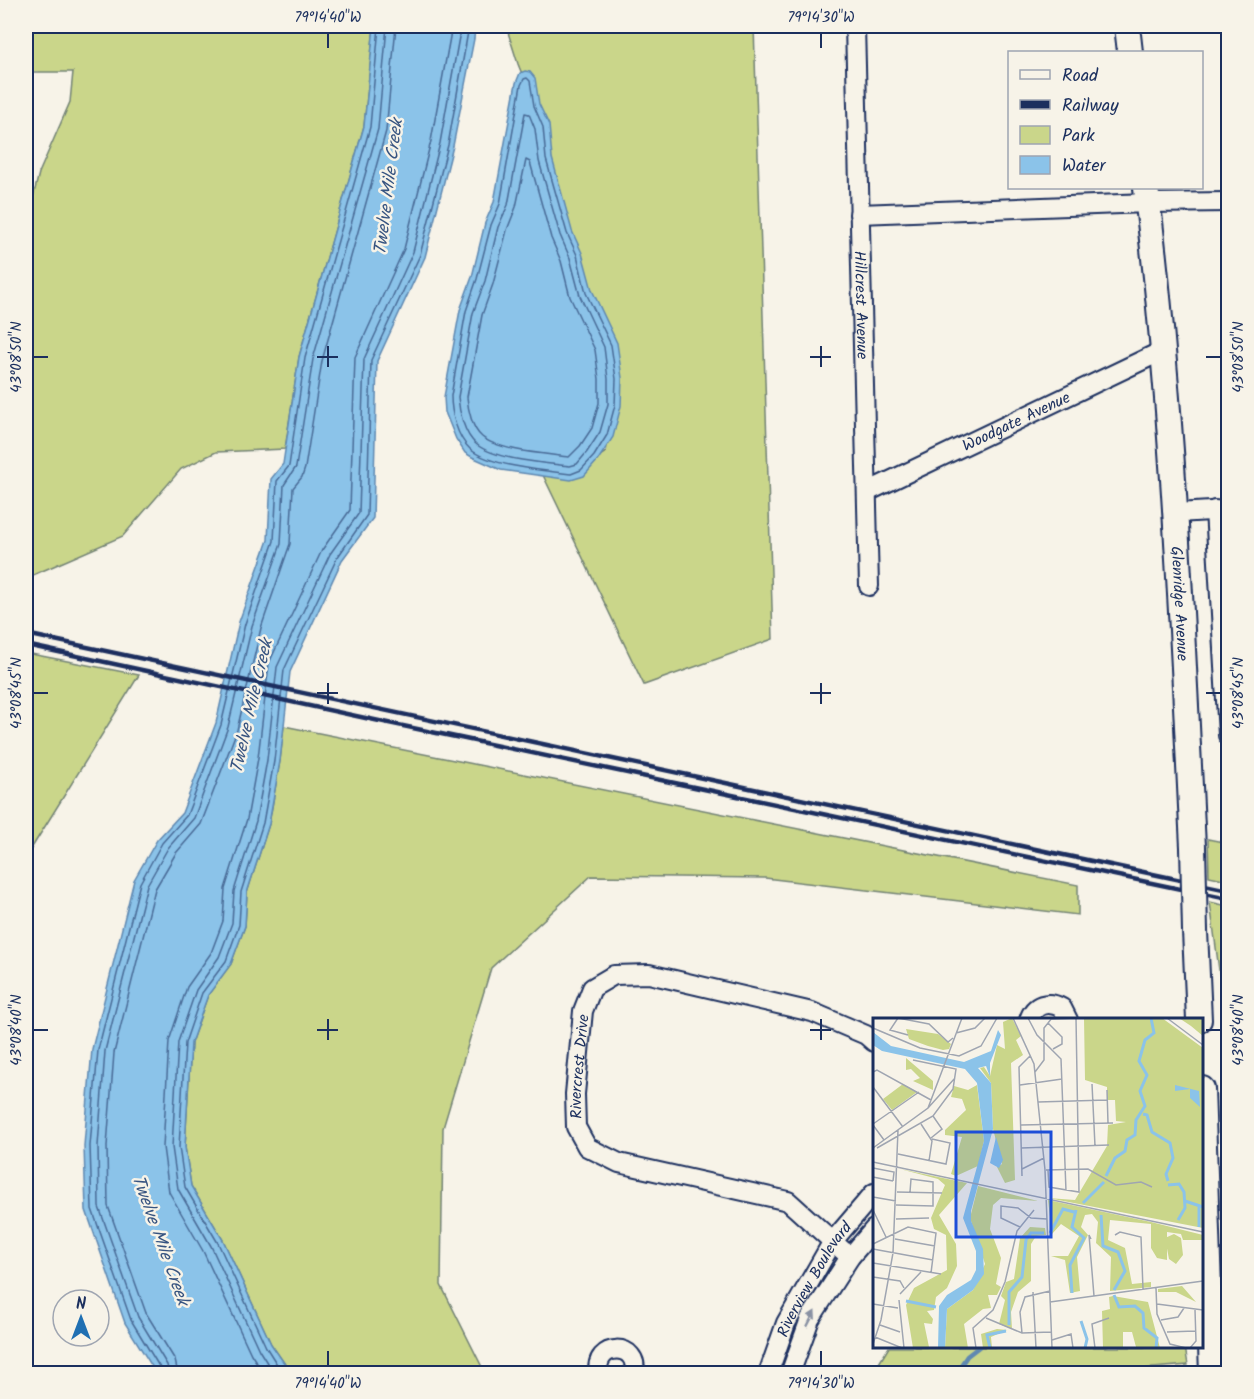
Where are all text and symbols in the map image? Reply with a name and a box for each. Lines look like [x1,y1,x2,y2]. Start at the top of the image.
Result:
text: 79°14'40"W [295,6,362,30]
text: 79°14'30"W [787,6,855,30]
legend [1008,51,1203,189]
text: Road [1062,62,1099,91]
text: Railway [1062,92,1119,121]
water label: Twelve Mile Creek [367,115,413,257]
text: Park [1062,122,1095,151]
text: Water [1062,152,1107,181]
street label: Hillcrest Avenue [847,250,874,360]
text: 43°08'50"N [5,321,29,393]
text: 43°08'50"N [1227,321,1251,393]
street label: Woodgate Avenue [958,386,1075,459]
street label: Glenridge Avenue [1163,545,1195,662]
water label: Twelve Mile Creek [223,634,283,776]
text: 43°08'45"N [5,657,29,729]
text: 43°08'45"N [1227,657,1251,729]
text: 43°08'40"N [5,994,29,1066]
text: 43°08'40"N [1227,994,1251,1066]
street label: Rivercrest Drive [564,1013,597,1119]
inset map [873,1018,1203,1348]
water label: Twelve Mile Creek [123,1171,197,1312]
street label: Riverview Boulevard [771,1216,859,1341]
north arrow [51,1288,111,1348]
text: N [76,1292,86,1317]
one-way arrow [806,1310,816,1328]
text: 79°14'40"W [295,1372,362,1396]
text: 79°14'30"W [787,1372,855,1396]

